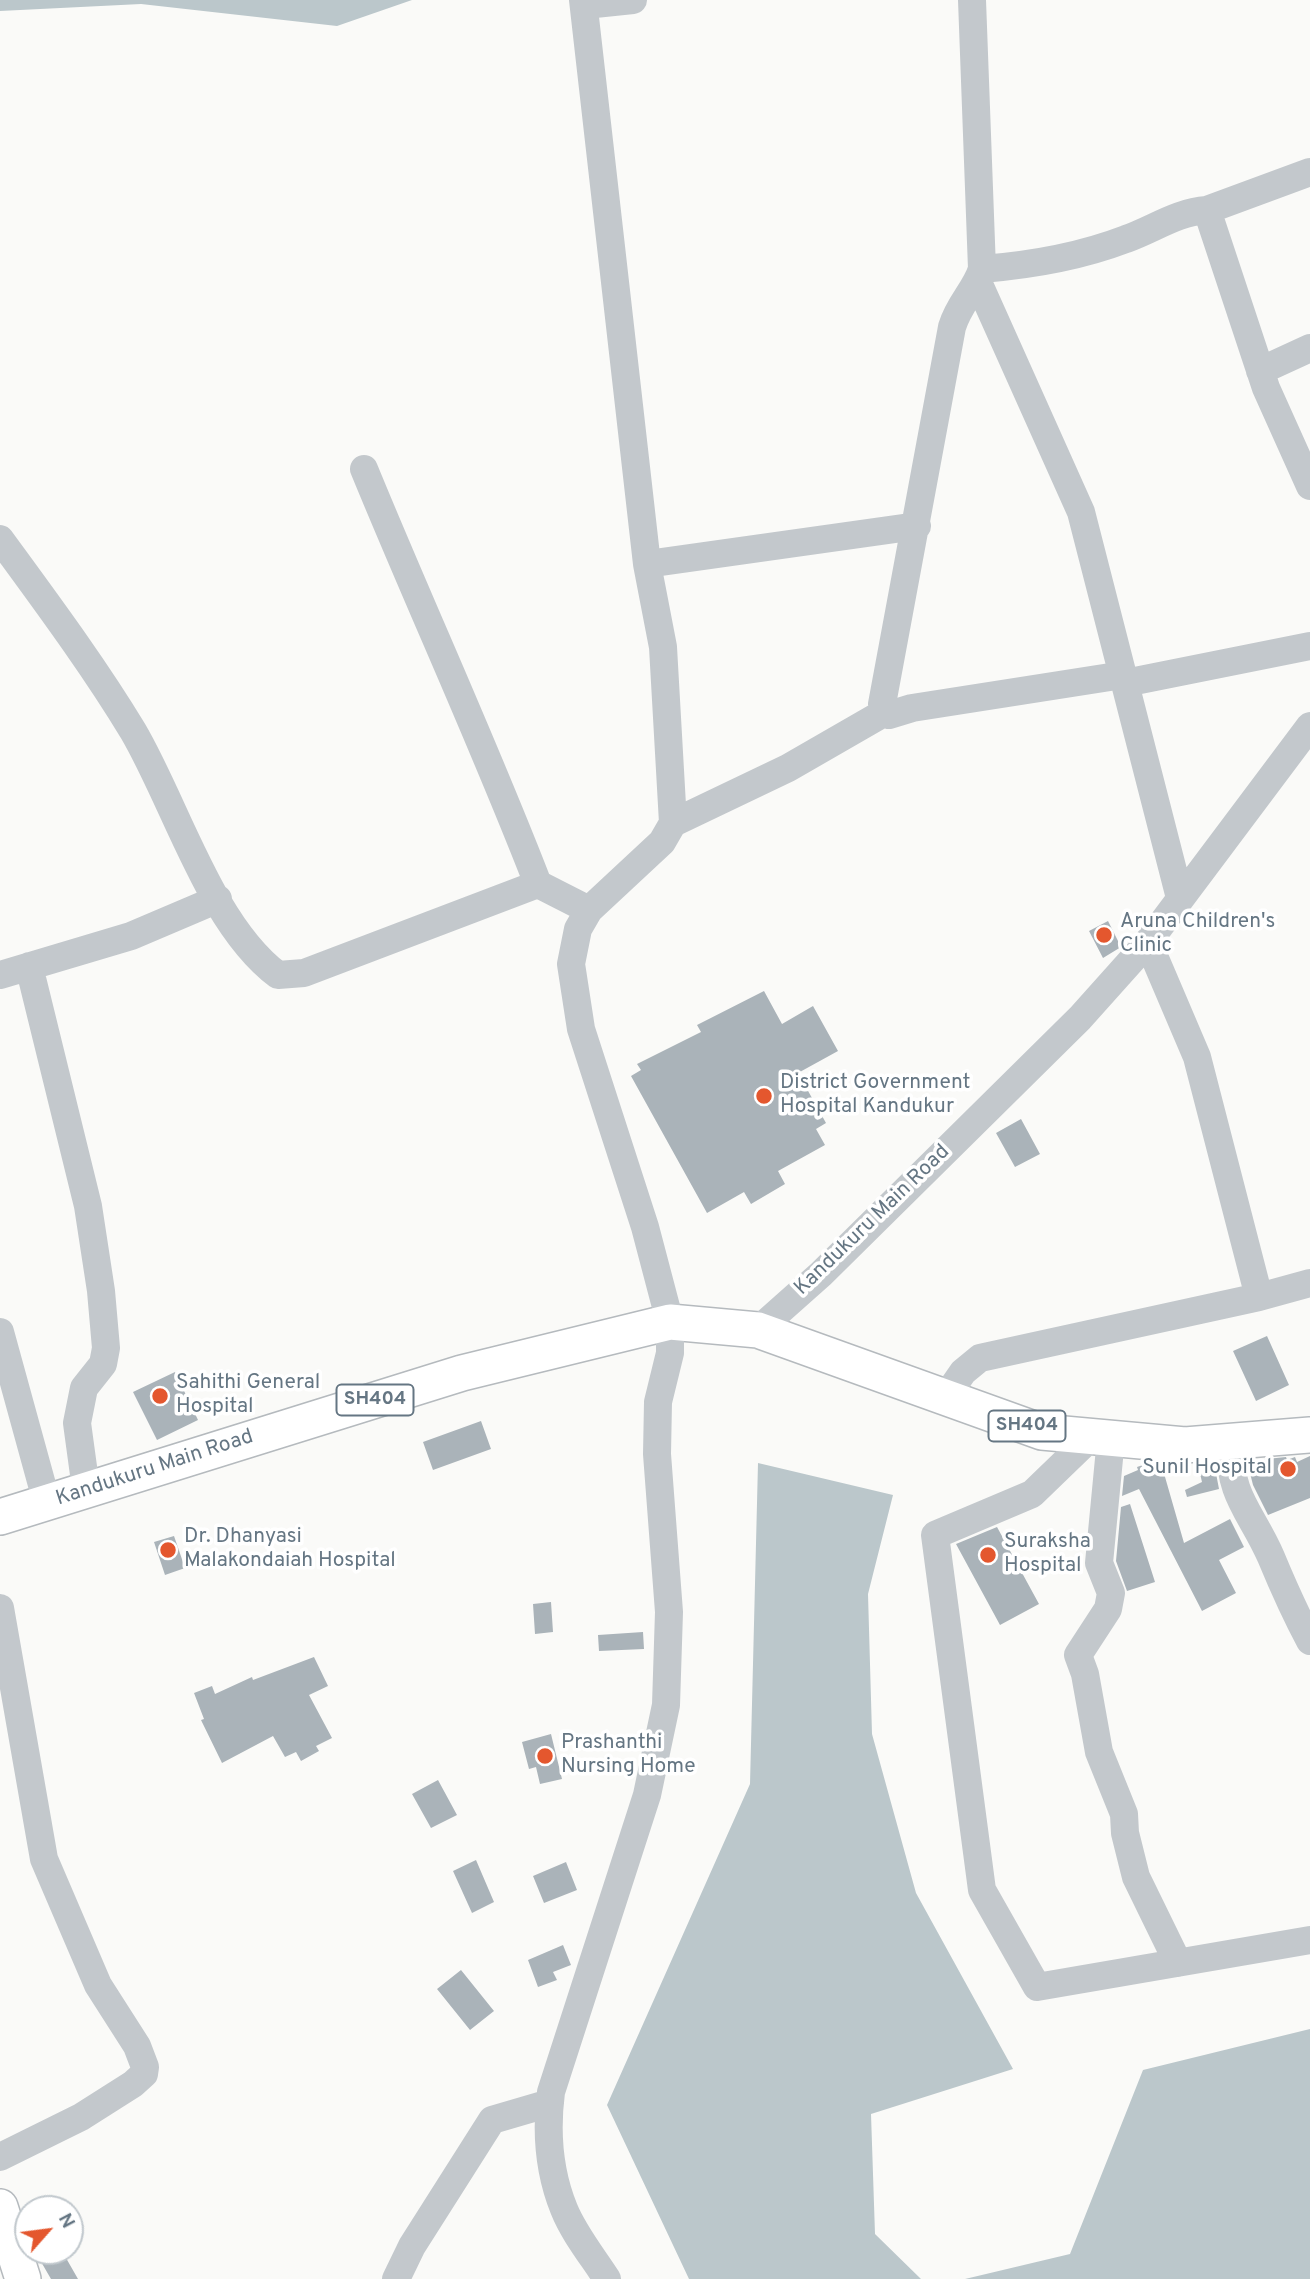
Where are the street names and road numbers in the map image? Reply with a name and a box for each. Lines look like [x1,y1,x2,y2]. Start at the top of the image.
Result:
street label: Kandukuru Main Road [790,1140,956,1302]
road number: SH404 [336,1384,414,1416]
road number: SH404 [988,1410,1066,1442]
street label: Kandukuru Main Road [53,1425,257,1513]

